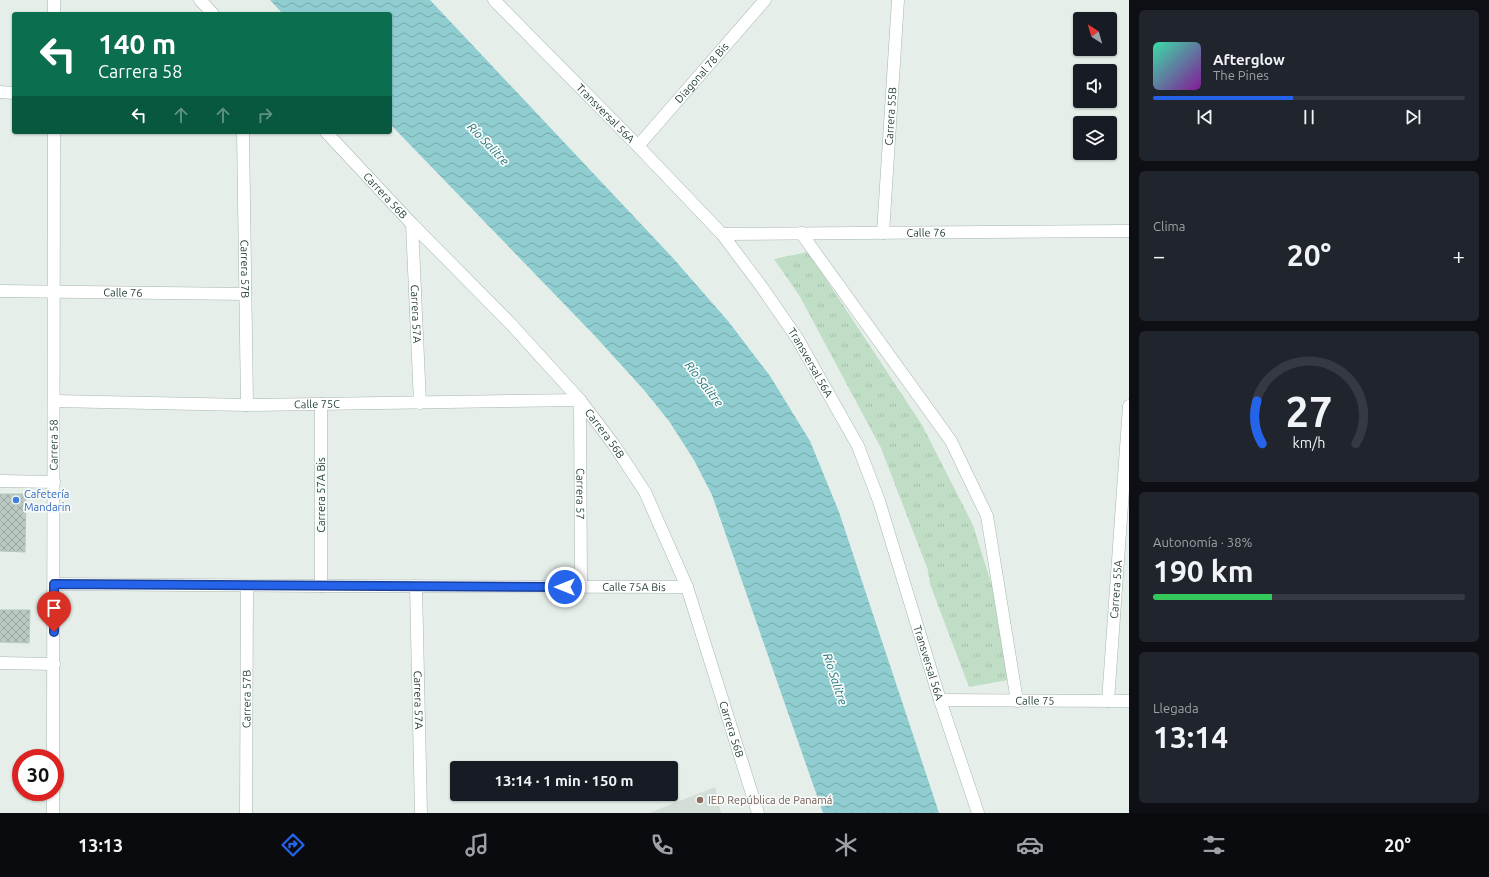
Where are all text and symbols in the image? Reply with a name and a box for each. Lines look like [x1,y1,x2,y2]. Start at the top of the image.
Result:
north arrow [1073,12,1117,56]
map controls [1073,12,1117,160]
icon: left [32,28,84,80]
text: 140 m [98,28,176,59]
street label: Diagonal 78 Bis [672,40,731,105]
text: Afterglow [1213,51,1285,68]
text: Carrera 58 [98,61,182,81]
button: sound [1073,64,1117,108]
text: The Pines [1213,68,1269,82]
street label: Transversal 56A [574,81,638,146]
street label: Carrera 55B [883,87,898,146]
icon: left [128,104,150,126]
icon: ahead [170,104,192,126]
icon: ahead [212,104,234,126]
icon: right [254,104,276,126]
icon: previous [1194,106,1216,128]
icon: pause [1298,106,1320,128]
icon: next [1402,106,1424,128]
button: layers [1073,116,1117,160]
water label: Río Salitre [465,120,512,168]
street label: Carrera 56B [361,170,410,221]
text: Clima [1153,219,1185,233]
street label: Calle 76 [906,226,946,239]
text: 20° [1287,238,1331,272]
street label: Carrera 57B [239,240,251,298]
text: − [1153,243,1165,268]
text: + [1453,243,1465,268]
street label: Carrera 57A [409,284,423,344]
street label: Calle 76 [103,286,143,299]
street label: Transversal 56A [786,326,836,400]
water label: Río Salitre [683,358,726,409]
text: 27 [1286,388,1332,435]
street label: Calle 75C [294,398,340,410]
street label: Carrera 56B [583,406,627,461]
street label: Carrera 58 [47,419,60,471]
text: km/h [1293,435,1325,451]
street label: Carrera 57A Bis [315,457,327,533]
street label: Carrera 57 [574,468,587,520]
place label: Cafetería Mandarin [24,488,71,513]
marker: Cafetería Mandarin [11,495,21,505]
text: Autonomía · 38% [1153,535,1252,549]
text: 190 km [1153,554,1254,588]
street label: Carrera 55A [1108,559,1124,619]
position arrow [544,566,586,608]
street label: Calle 75A Bis [602,581,666,593]
pin [37,591,71,632]
icon: arrive [43,597,65,619]
street label: Transversal 56A [911,624,946,702]
water label: Río Salitre [821,651,850,706]
street label: Carrera 57B [240,670,253,728]
street label: Carrera 57A [412,670,425,730]
street label: Calle 75 [1015,694,1055,707]
street label: Carrera 56B [717,699,746,759]
text: Llegada [1153,701,1199,715]
text: 13:14 [1153,720,1228,754]
speed limit sign: 30 [12,749,64,801]
text: 13:14 · 1 min · 150 m [495,772,633,789]
place label: IED República de Panamá [708,794,832,806]
marker: IED República de Panamá [695,795,705,805]
icon: directions [279,831,307,859]
icon: music [463,831,491,859]
icon: phone [648,831,676,859]
icon: climate [832,831,860,859]
icon: car [1016,831,1044,859]
icon: filters [1200,831,1228,859]
text: 13:13 [78,835,123,855]
text: 20° [1384,835,1411,855]

